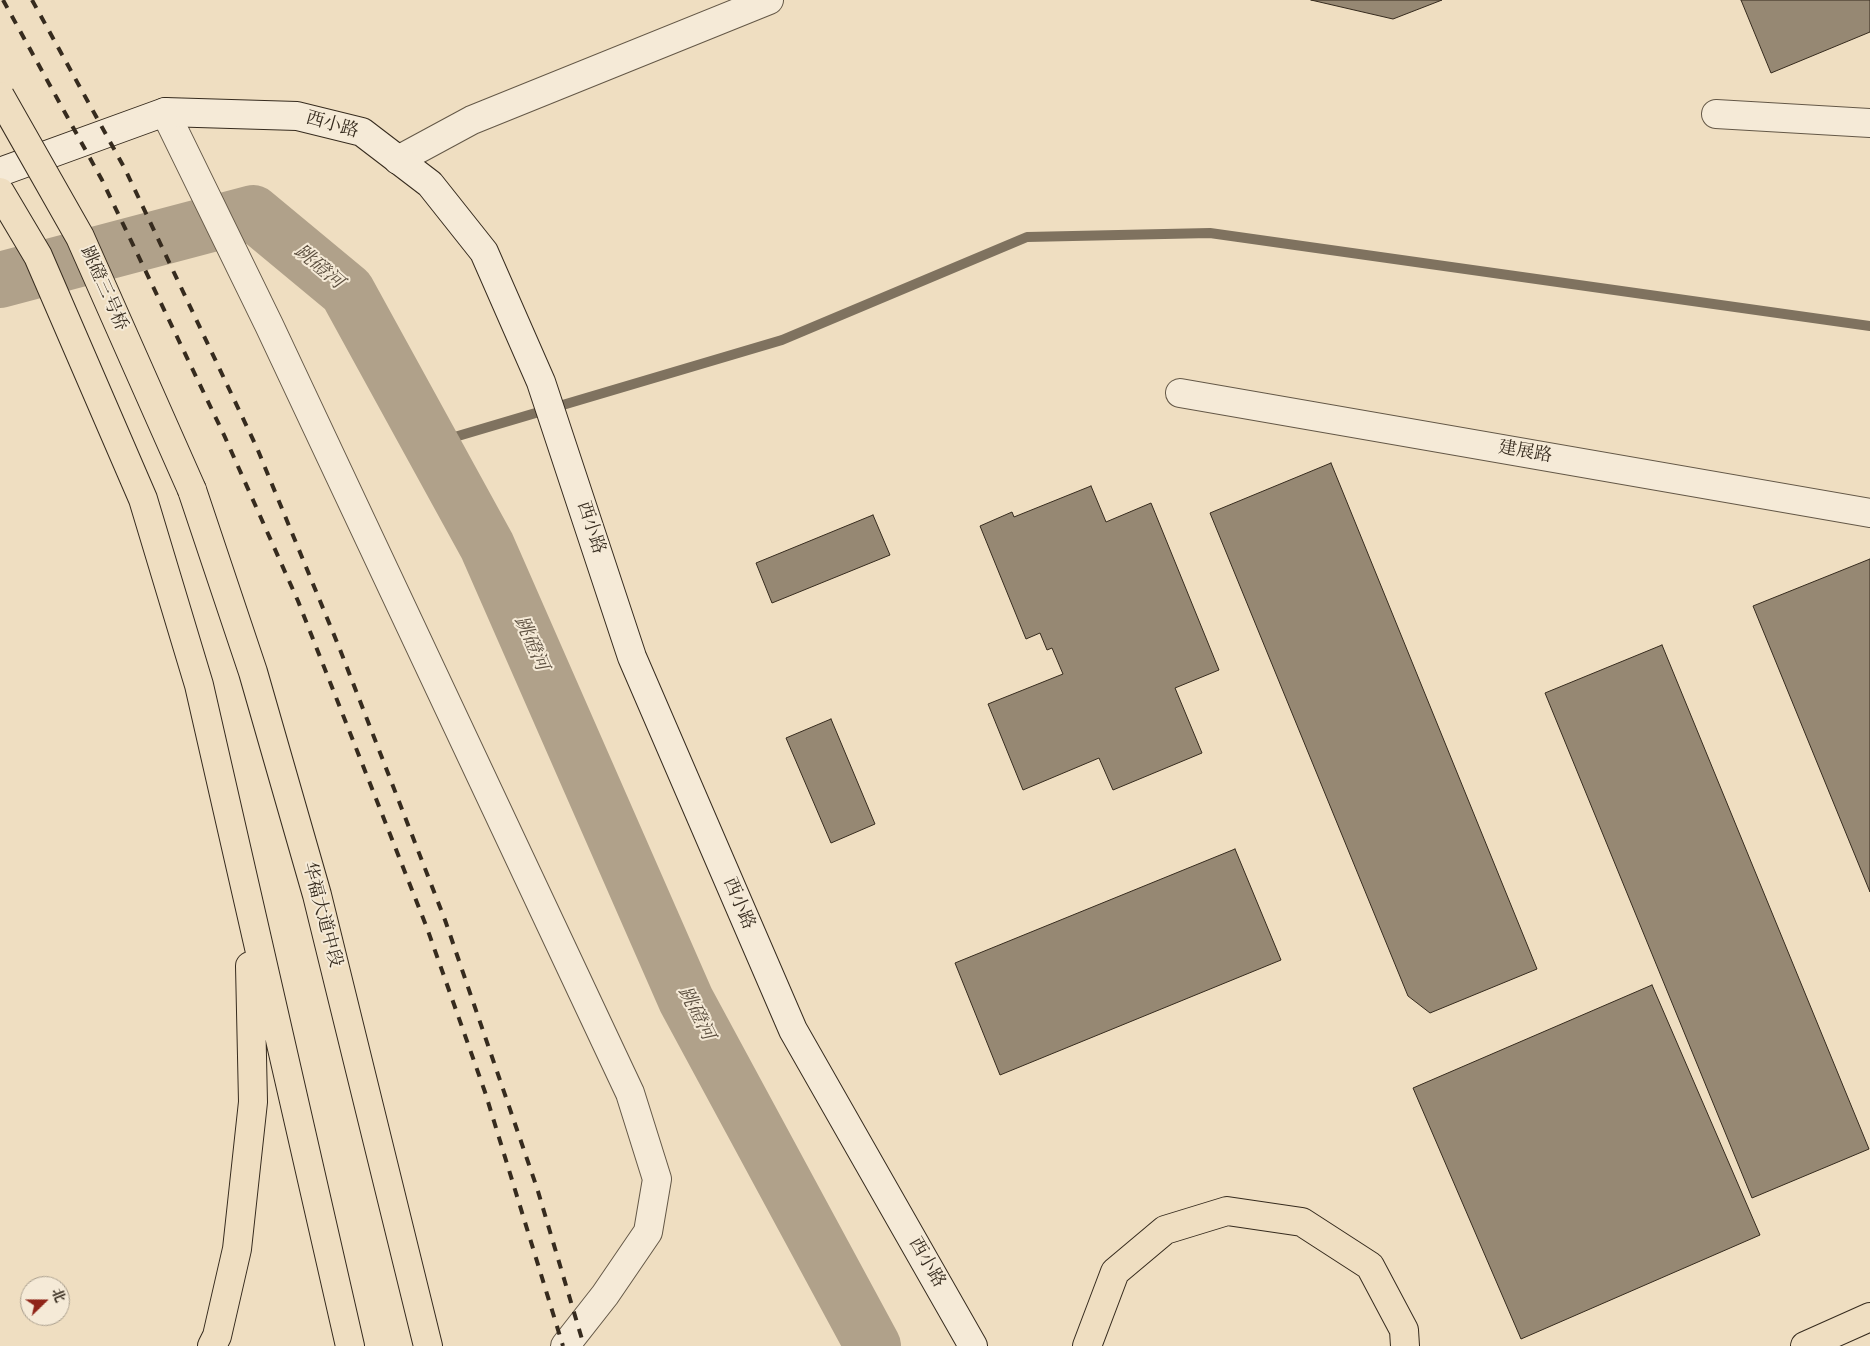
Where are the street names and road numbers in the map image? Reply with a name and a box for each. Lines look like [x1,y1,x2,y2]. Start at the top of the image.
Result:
street label: 西小路 [303,108,361,144]
street label: 跳磴三号桥 [75,243,131,335]
street label: 建展路 [1497,438,1553,468]
street label: 西小路 [571,499,609,557]
street label: 华福大道中段 [297,860,345,970]
street label: 西小路 [718,875,758,933]
street label: 西小路 [903,1234,949,1292]

